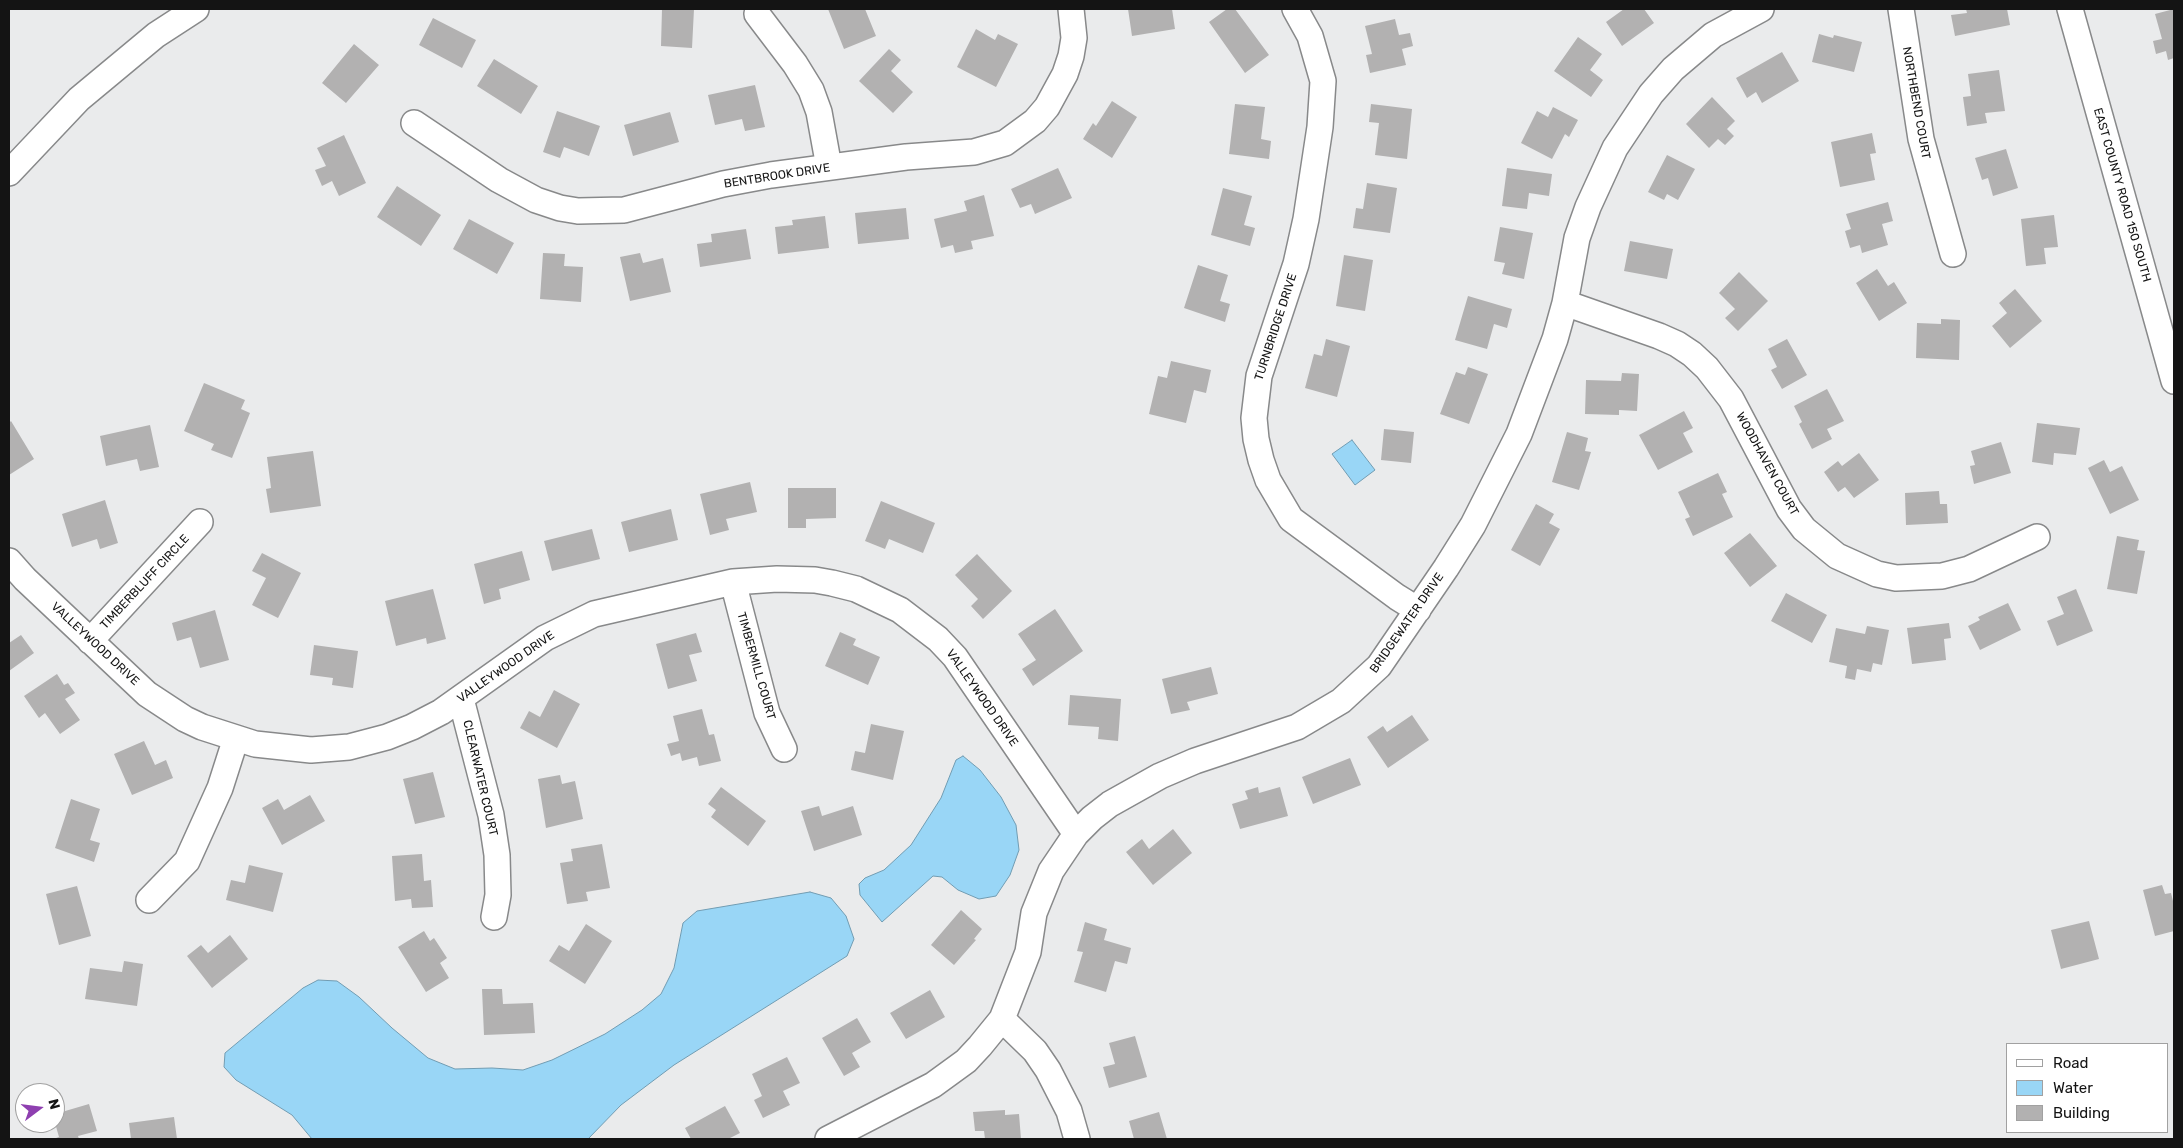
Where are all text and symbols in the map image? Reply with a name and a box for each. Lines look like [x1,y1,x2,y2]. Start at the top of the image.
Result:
street label: NORTHBEND COURT [1899,46,1933,160]
street label: EAST COUNTY ROAD 150 SOUTH [2090,106,2154,284]
street label: BENTBROOK DRIVE [723,160,831,192]
street label: TURNBRIDGE DRIVE [1252,272,1300,382]
street label: WOODHAVEN COURT [1733,410,1801,518]
street label: TIMBERBLUFF CIRCLE [97,532,193,632]
street label: BRIDGEWATER DRIVE [1367,570,1447,676]
street label: VALLEYWOOD DRIVE [48,599,142,689]
street label: TIMBERMILL COURT [734,610,778,722]
street label: VALLEYWOOD DRIVE [455,628,557,706]
street label: VALLEYWOOD DRIVE [943,647,1021,749]
street label: CLEARWATER COURT [460,719,500,837]
legend [2006,1043,2168,1133]
text: Road [2053,1054,2089,1072]
text: Water [2053,1079,2093,1097]
north arrow [15,1083,65,1133]
text: N [44,1097,64,1111]
text: Building [2053,1104,2110,1122]

